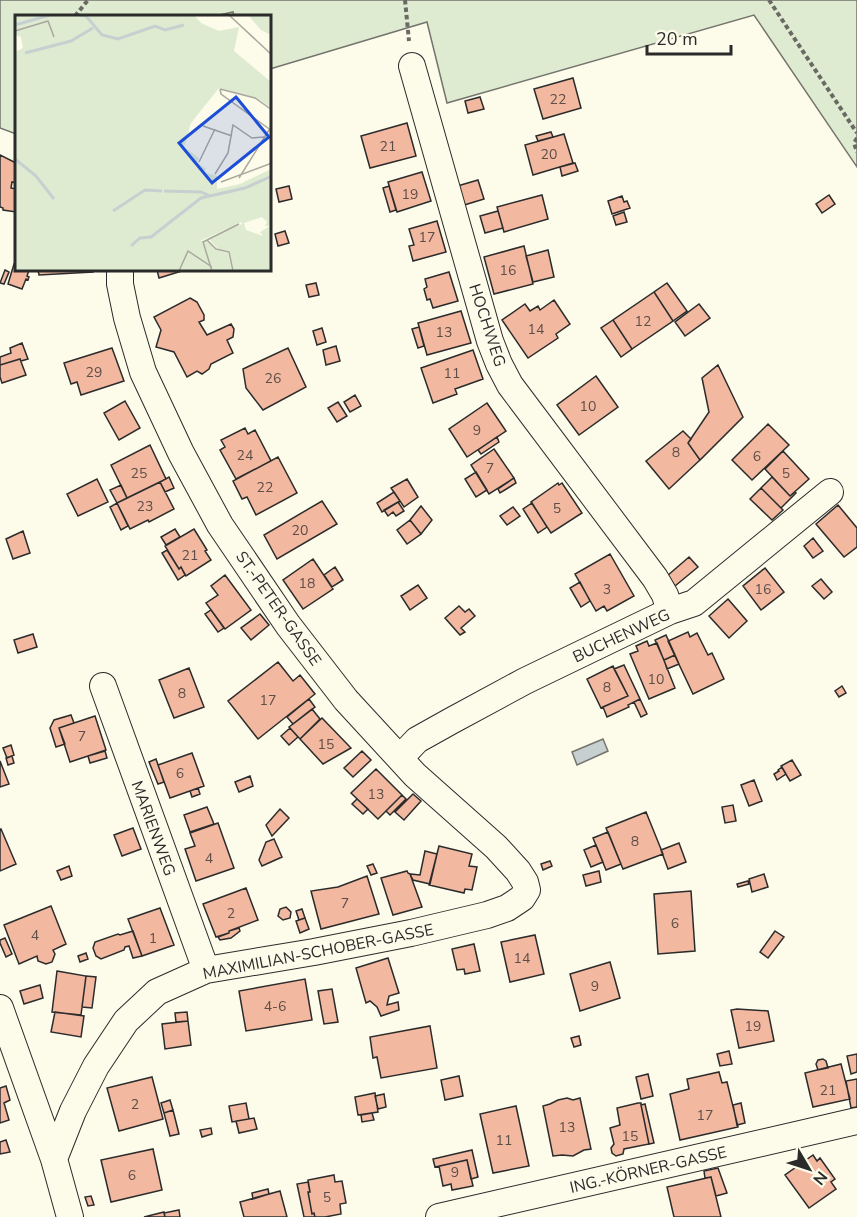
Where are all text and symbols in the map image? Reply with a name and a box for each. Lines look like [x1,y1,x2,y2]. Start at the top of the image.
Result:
inset map [15,15,272,272]
scale bar [647,18,731,56]
text: 20 m [656,27,698,51]
house number: 22 [550,90,566,109]
house number: 21 [380,137,396,156]
house number: 20 [541,145,557,164]
house number: 19 [402,185,418,204]
house number: 17 [419,228,435,247]
house number: 16 [500,261,516,280]
street label: HOCHWEG [463,281,511,370]
house number: 12 [635,312,651,331]
house number: 14 [528,320,544,339]
house number: 13 [436,323,452,342]
house number: 29 [86,363,102,382]
house number: 11 [444,364,460,383]
house number: 26 [265,369,281,388]
house number: 10 [580,397,596,416]
house number: 9 [473,421,481,440]
house number: 8 [672,443,680,462]
house number: 24 [237,446,253,465]
house number: 6 [753,447,761,466]
house number: 7 [486,459,494,478]
house number: 25 [131,464,147,483]
house number: 5 [782,464,790,483]
house number: 22 [257,478,273,497]
house number: 23 [137,497,153,516]
house number: 5 [553,499,561,518]
house number: 20 [292,521,308,540]
house number: 21 [182,546,198,565]
street label: ST.-PETER-GASSE [230,547,326,670]
house number: 18 [299,574,315,593]
house number: 3 [603,580,611,599]
house number: 16 [755,580,771,599]
street label: BUCHENWEG [569,604,674,668]
house number: 10 [648,670,664,689]
house number: 8 [603,678,611,697]
house number: 8 [178,684,186,703]
house number: 17 [260,691,276,710]
house number: 7 [78,727,86,746]
house number: 15 [318,735,334,754]
house number: 6 [176,764,184,783]
street label: MARIENWEG [126,778,180,879]
house number: 13 [368,785,384,804]
house number: 8 [631,832,639,851]
house number: 4 [205,849,213,868]
house number: 7 [341,894,349,913]
house number: 2 [227,904,235,923]
house number: 6 [671,914,679,933]
street label: MAXIMILIAN-SCHOBER-GASSE [201,919,435,985]
house number: 4 [31,926,39,945]
house number: 1 [149,929,157,948]
house number: 14 [514,949,530,968]
house number: 9 [591,977,599,996]
house number: 4-6 [264,997,286,1016]
house number: 19 [745,1017,761,1036]
house number: 21 [820,1081,836,1100]
house number: 2 [131,1095,139,1114]
house number: 17 [697,1106,713,1125]
house number: 13 [559,1118,575,1137]
house number: 15 [622,1127,638,1146]
house number: 11 [496,1131,512,1150]
north arrow [779,1139,839,1199]
street label: ING.-KÖRNER-GASSE [568,1141,729,1199]
house number: 9 [451,1163,459,1182]
house number: 6 [128,1166,136,1185]
text: N [808,1166,832,1189]
house number: 5 [323,1188,331,1207]

